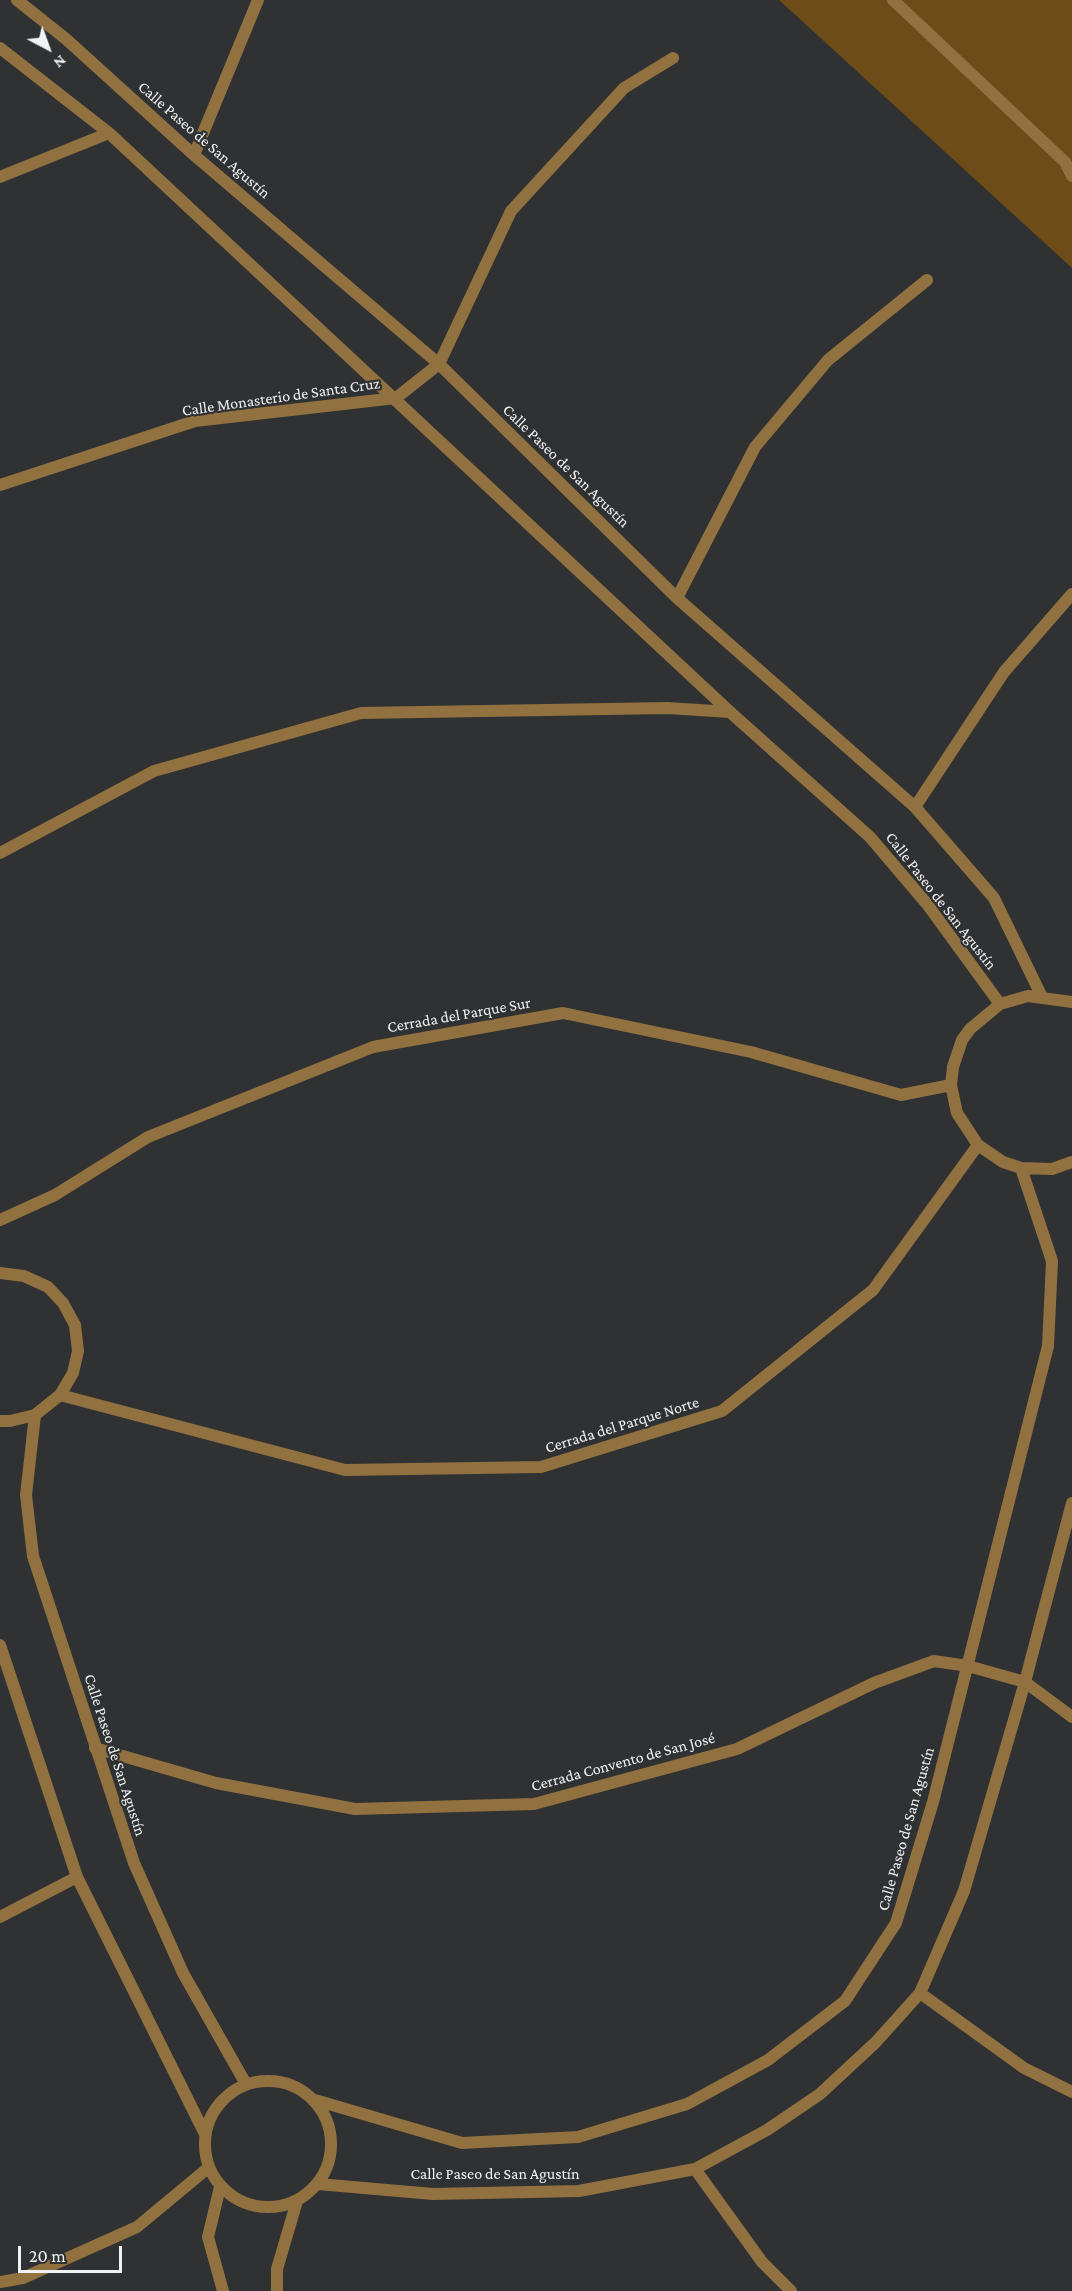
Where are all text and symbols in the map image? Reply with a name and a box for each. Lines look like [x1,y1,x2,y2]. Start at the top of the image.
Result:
north arrow [18,18,78,78]
text: N [50,52,70,72]
street label: Calle Paseo de San Agustín [134,77,274,203]
street label: Calle Monasterio de Santa Cruz [181,374,381,420]
street label: Calle Paseo de San Agustín [498,400,634,532]
street label: Calle Paseo de San Agustín [881,828,1001,974]
street label: Cerrada del Parque Sur [386,993,532,1037]
street label: Cerrada del Parque Norte [543,1392,701,1458]
street label: Calle Paseo de San Agustín [80,1672,150,1838]
street label: Cerrada Convento de San José [529,1728,717,1796]
street label: Calle Paseo de San Agustín [873,1745,939,1913]
street label: Calle Paseo de San Agustín [410,2164,580,2184]
scale bar [21,2234,124,2272]
text: 20 m [29,2246,66,2266]

